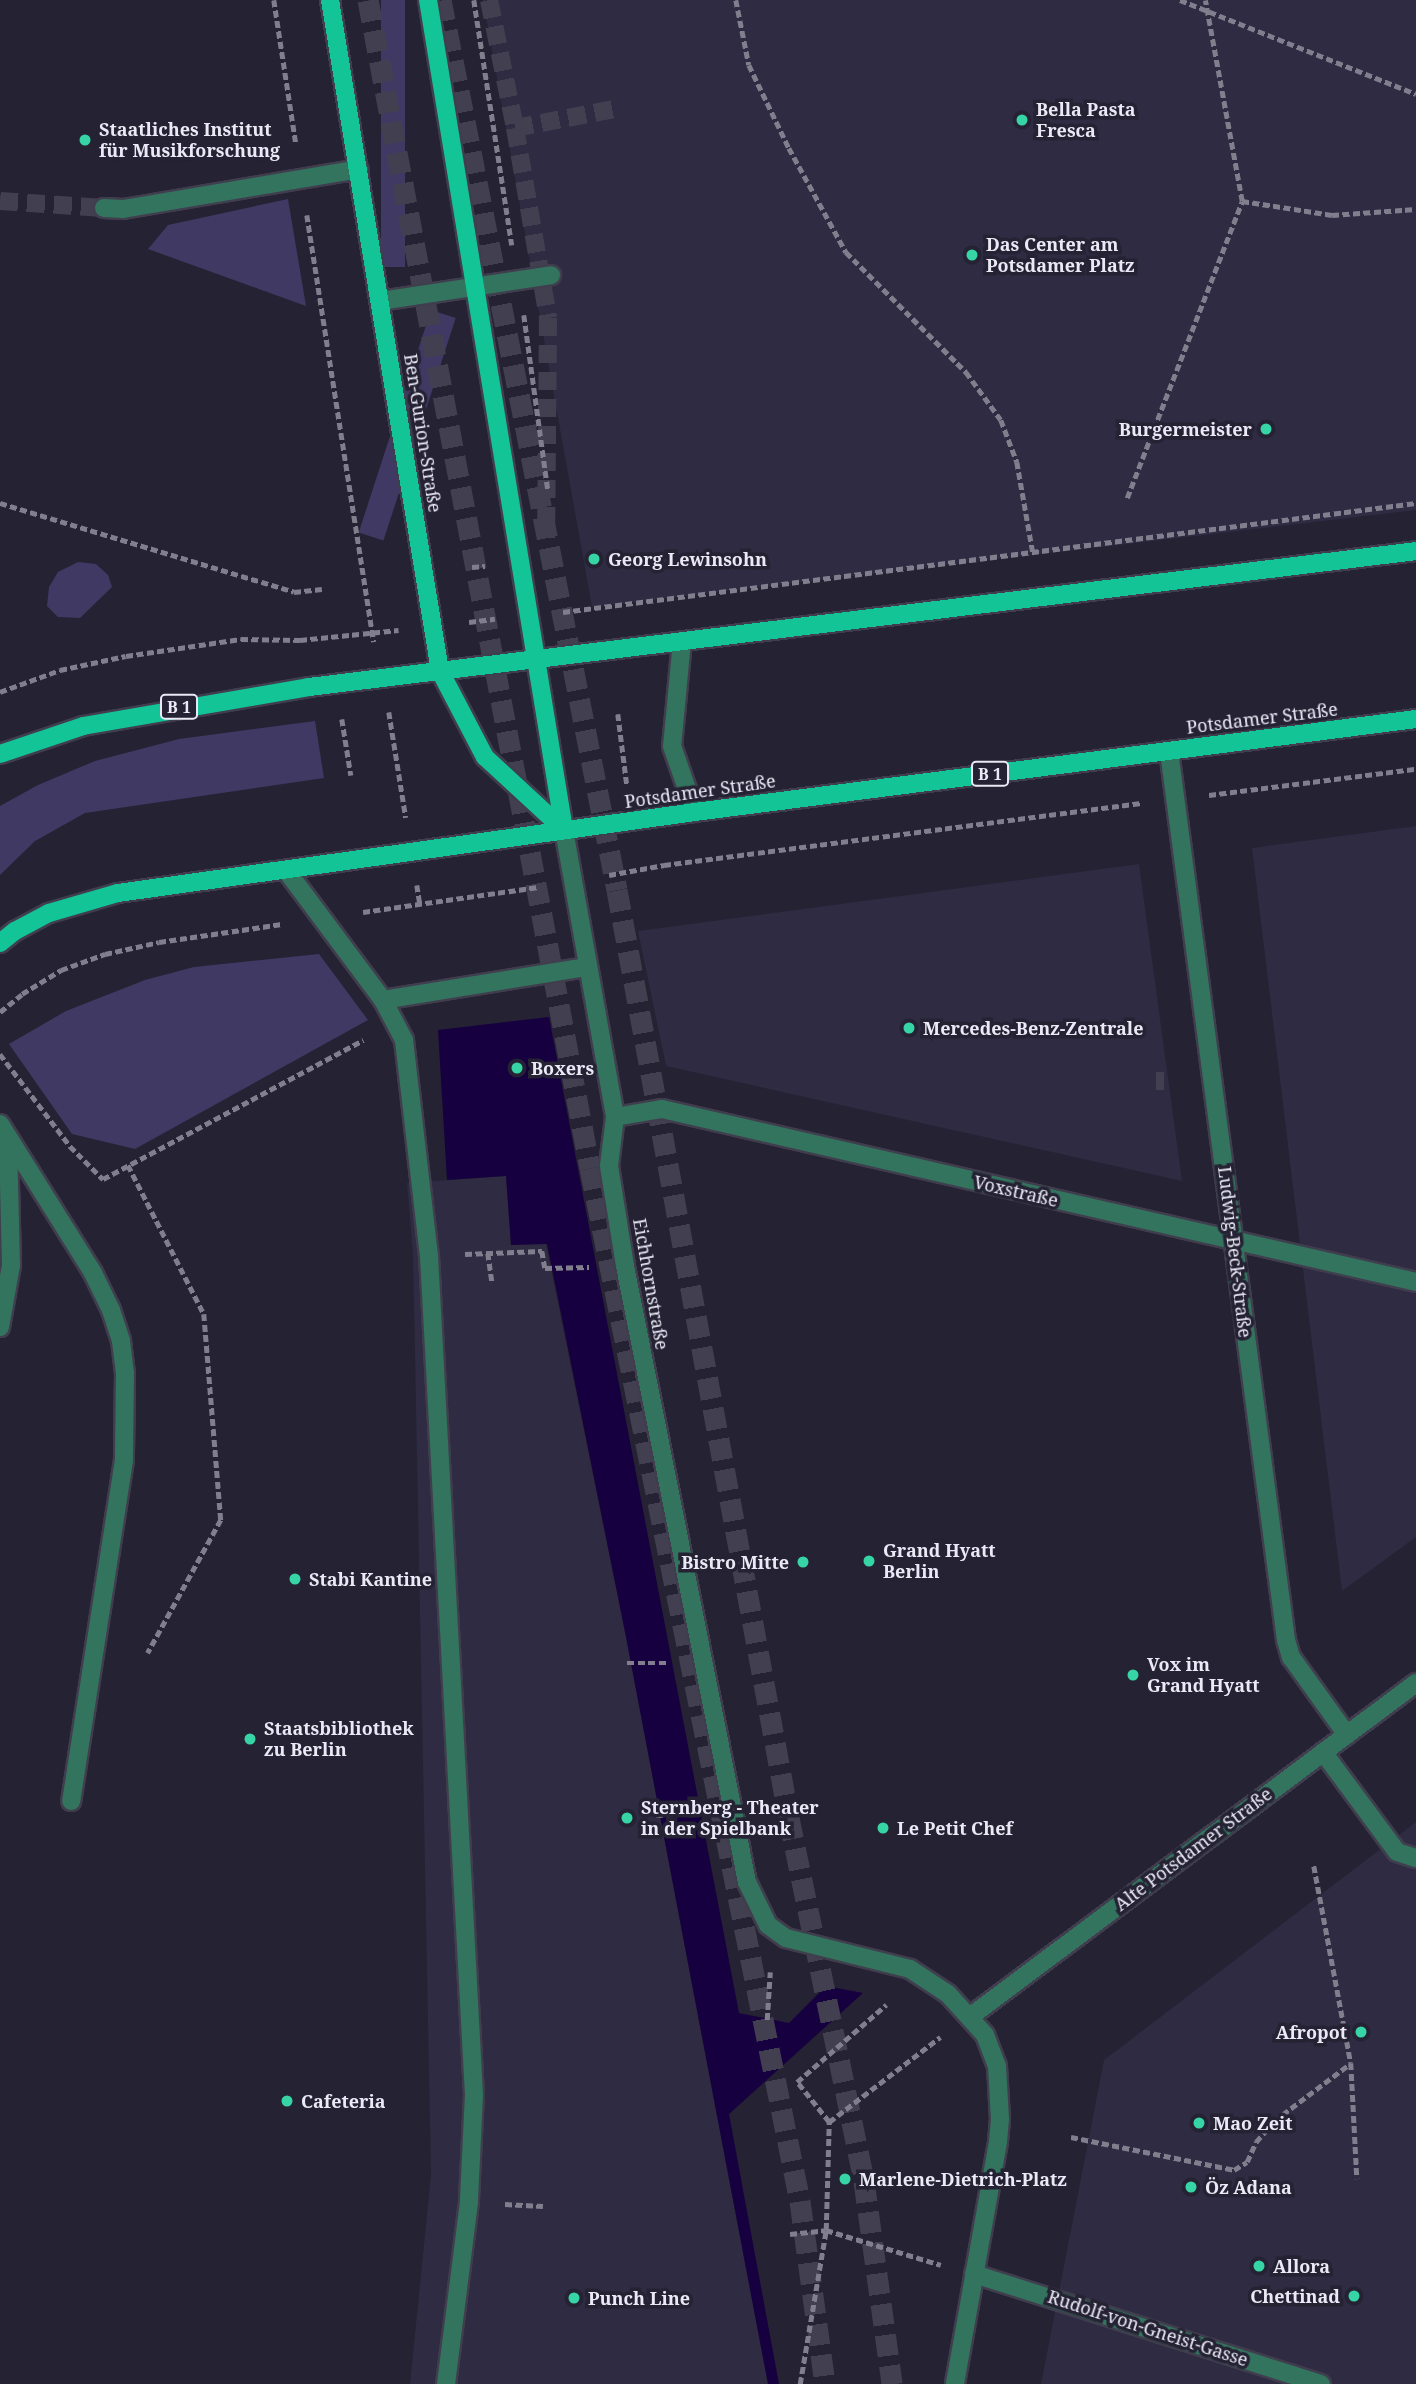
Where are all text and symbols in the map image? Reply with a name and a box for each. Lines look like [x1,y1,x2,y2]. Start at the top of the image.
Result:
place label: Bella Pasta Fresca [1036,99,1136,142]
marker: Bella Pasta Fresca [1014,112,1030,128]
place label: Staatliches Institut für Musikforschung [99,119,280,162]
marker: Staatliches Institut für Musikforschung [77,132,93,148]
place label: Das Center am Potsdamer Platz [986,234,1135,276]
marker: Das Center am Potsdamer Platz [964,247,980,263]
street label: Ben-Gurion-Straße [400,352,446,514]
place label: Burgermeister [1119,418,1252,440]
marker: Burgermeister [1258,421,1274,437]
place label: Georg Lewinsohn [608,548,767,570]
marker: Georg Lewinsohn [586,551,602,567]
road number: B 1 [160,694,198,720]
street label: Potsdamer Straße [1185,698,1339,738]
road number: B 1 [971,762,1009,786]
street label: Potsdamer Straße [623,770,777,812]
place label: Mercedes-Benz-Zentrale [923,1017,1143,1039]
marker: Mercedes-Benz-Zentrale [901,1020,917,1036]
place label: Boxers [531,1057,594,1079]
marker: Boxers [509,1060,525,1076]
street label: Ludwig-Beck-Straße [1214,1165,1256,1339]
street label: Voxstraße [972,1171,1060,1211]
street label: Eichhornstraße [629,1217,673,1351]
place label: Grand Hyatt Berlin [883,1540,996,1582]
place label: Bistro Mitte [681,1551,789,1573]
marker: Grand Hyatt Berlin [861,1553,877,1569]
marker: Bistro Mitte [795,1554,811,1570]
place label: Stabi Kantine [309,1568,432,1590]
marker: Stabi Kantine [287,1571,303,1587]
place label: Vox im Grand Hyatt [1147,1654,1260,1696]
marker: Vox im Grand Hyatt [1125,1667,1141,1683]
place label: Staatsbibliothek zu Berlin [264,1718,414,1760]
marker: Staatsbibliothek zu Berlin [242,1731,258,1747]
street label: Alte Potsdamer Straße [1110,1783,1276,1915]
place label: Sternberg - Theater in der Spielbank [641,1797,819,1840]
marker: Sternberg - Theater in der Spielbank [619,1810,635,1826]
place label: Le Petit Chef [897,1817,1013,1839]
marker: Le Petit Chef [875,1820,891,1836]
place label: Afropot [1276,2021,1347,2043]
marker: Afropot [1353,2024,1369,2040]
place label: Cafeteria [301,2090,386,2112]
marker: Cafeteria [279,2093,295,2109]
place label: Mao Zeit [1213,2112,1293,2134]
marker: Mao Zeit [1191,2115,1207,2131]
place label: Marlene-Dietrich-Platz [859,2168,1067,2190]
marker: Marlene-Dietrich-Platz [837,2171,853,2187]
place label: Öz Adana [1205,2176,1292,2198]
marker: Öz Adana [1183,2179,1199,2195]
place label: Allora [1273,2255,1330,2277]
marker: Allora [1251,2258,1267,2274]
street label: Rudolf-von-Gneist-Gasse [1045,2285,1251,2371]
place label: Chettinad [1250,2285,1340,2307]
place label: Punch Line [588,2287,690,2309]
marker: Chettinad [1346,2288,1362,2304]
marker: Punch Line [566,2290,582,2306]

